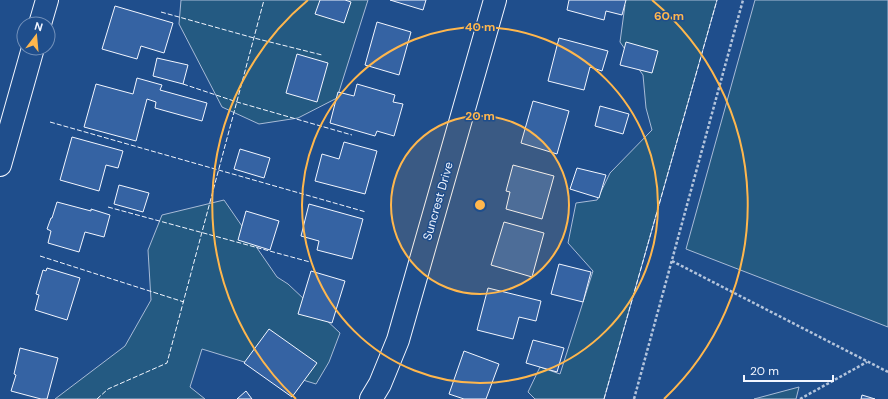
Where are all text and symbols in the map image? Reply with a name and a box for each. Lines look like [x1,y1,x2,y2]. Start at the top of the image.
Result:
text: 60 m [654,8,684,24]
north arrow [16,16,56,56]
text: N [33,19,45,34]
text: 40 m [465,19,495,35]
text: 20 m [465,108,495,124]
street label: Suncrest Drive [419,160,457,242]
centre of rings [473,198,487,212]
scale bar [744,357,833,383]
text: 20 m [750,363,779,379]

